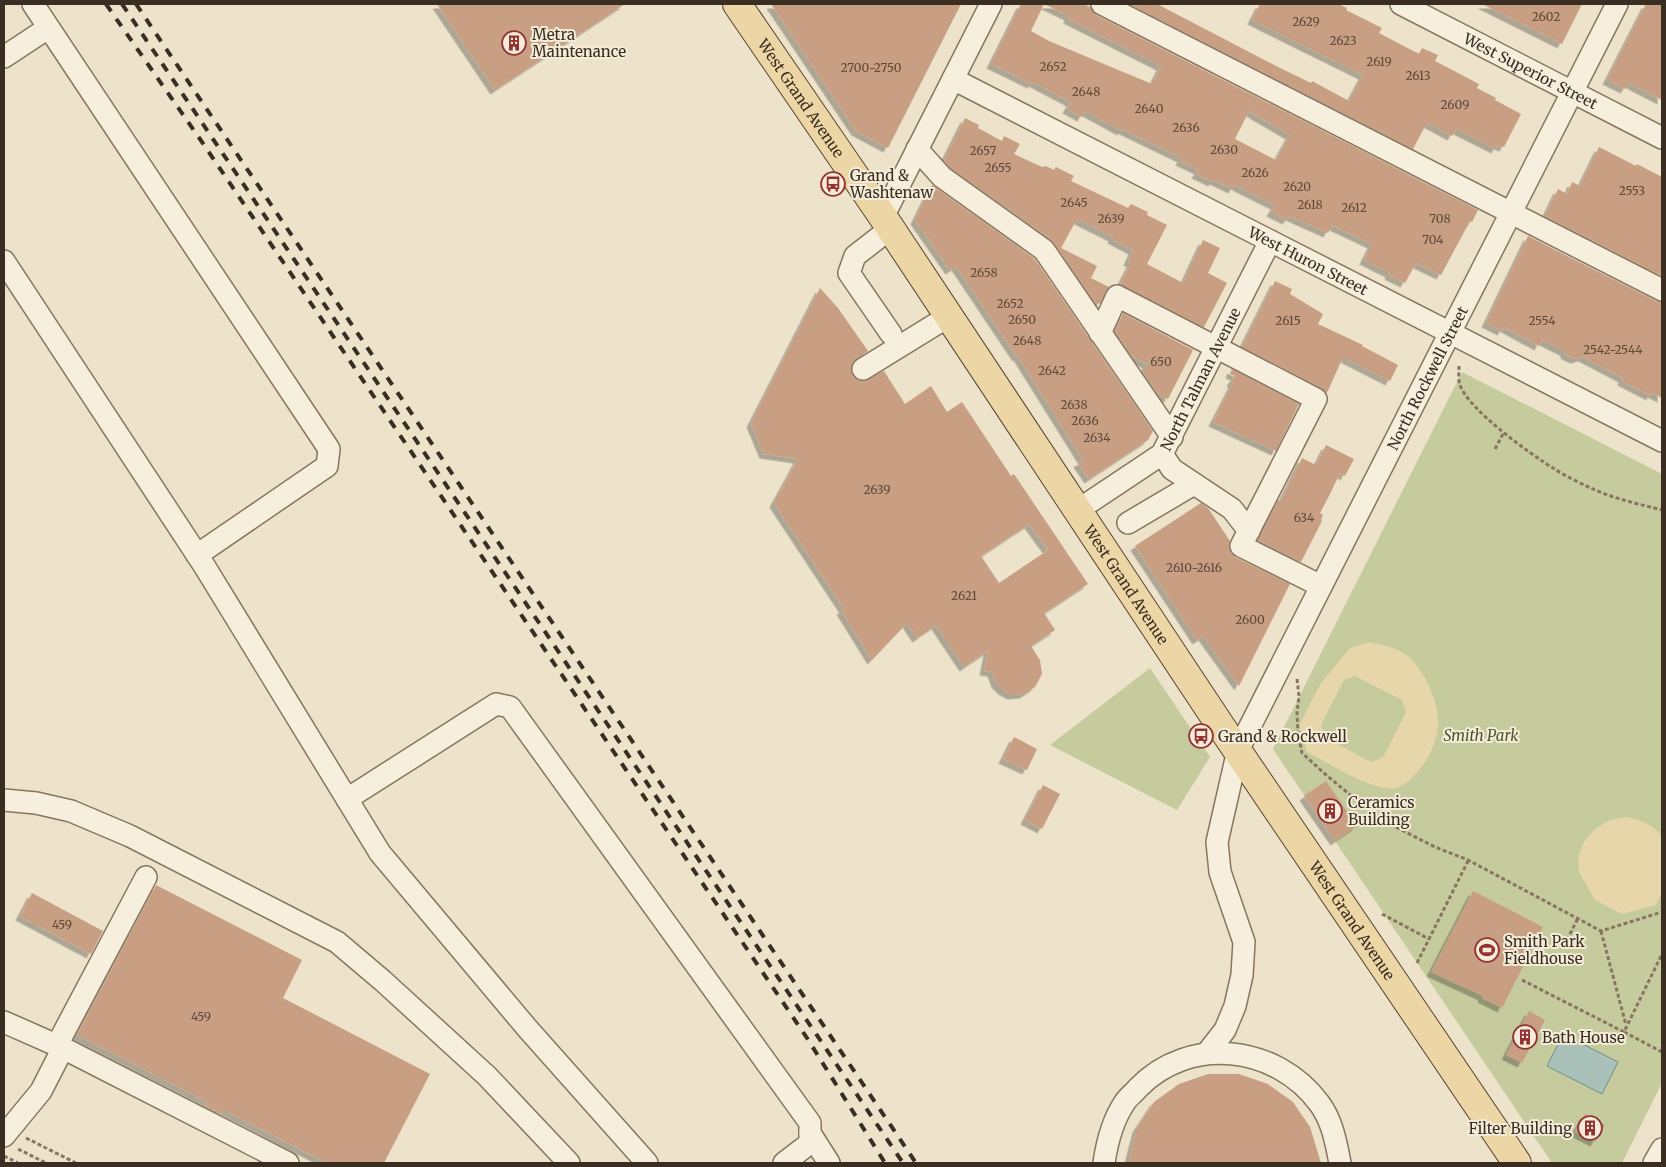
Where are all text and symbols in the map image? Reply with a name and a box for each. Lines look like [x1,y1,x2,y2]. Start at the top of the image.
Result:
house number: 2602 [1532,9,1560,24]
house number: 2629 [1292,14,1320,29]
place label: Metra Maintenance [532,25,626,61]
street label: West Superior Street [1460,28,1601,113]
building icon: Metra Maintenance [501,30,527,56]
house number: 2623 [1329,33,1357,48]
street label: West Grand Avenue [754,34,849,161]
house number: 2619 [1366,54,1392,69]
house number: 2652 [1039,59,1067,74]
house number: 2700-2750 [841,60,902,75]
house number: 2613 [1405,68,1431,83]
house number: 2648 [1072,84,1100,99]
house number: 2609 [1440,97,1470,112]
house number: 2640 [1134,101,1164,116]
house number: 2636 [1172,120,1200,135]
house number: 2630 [1210,142,1238,157]
house number: 2657 [970,143,997,158]
house number: 2655 [985,160,1011,175]
house number: 2626 [1241,165,1269,180]
place label: Grand & Washtenaw [849,166,934,202]
bus stop icon: Grand & Washtenaw [820,171,846,197]
house number: 2620 [1283,179,1311,194]
house number: 2553 [1619,183,1645,198]
house number: 2645 [1060,195,1088,210]
house number: 2618 [1297,197,1323,212]
house number: 2612 [1341,200,1367,215]
house number: 2639 [1097,211,1125,226]
house number: 708 [1429,211,1451,226]
street label: West Huron Street [1245,222,1371,299]
house number: 704 [1422,232,1444,247]
house number: 2658 [970,265,998,280]
house number: 2652 [996,296,1024,311]
street label: North Rockwell Street [1383,303,1472,453]
street label: North Talman Avenue [1156,304,1244,454]
house number: 2650 [1008,312,1036,327]
house number: 2615 [1275,313,1301,328]
house number: 2554 [1528,313,1556,328]
house number: 2648 [1013,333,1041,348]
house number: 2542-2544 [1583,342,1643,357]
house number: 650 [1150,354,1172,369]
house number: 2642 [1038,363,1066,378]
house number: 2638 [1060,397,1088,412]
house number: 2636 [1071,413,1099,428]
house number: 2634 [1083,430,1111,445]
house number: 2639 [863,482,891,497]
house number: 634 [1294,510,1315,525]
street label: West Grand Avenue [1080,520,1173,648]
house number: 2610-2616 [1166,560,1222,575]
house number: 2621 [951,588,977,603]
house number: 2600 [1235,612,1265,627]
bus stop icon: Grand & Rockwell [1188,723,1214,749]
park label: Smith Park [1444,726,1519,745]
place label: Grand & Rockwell [1218,727,1347,746]
place label: Ceramics Building [1348,793,1415,829]
building icon: Ceramics Building [1317,798,1343,824]
street label: West Grand Avenue [1305,857,1400,984]
house number: 459 [52,917,72,932]
place label: Smith Park Fieldhouse [1504,932,1585,968]
sports icon: Smith Park Fieldhouse [1474,937,1500,963]
house number: 459 [191,1009,211,1024]
building icon: Bath House [1512,1024,1538,1050]
place label: Bath House [1542,1028,1625,1047]
building icon: Filter Building [1577,1115,1603,1141]
place label: Filter Building [1468,1119,1572,1138]

